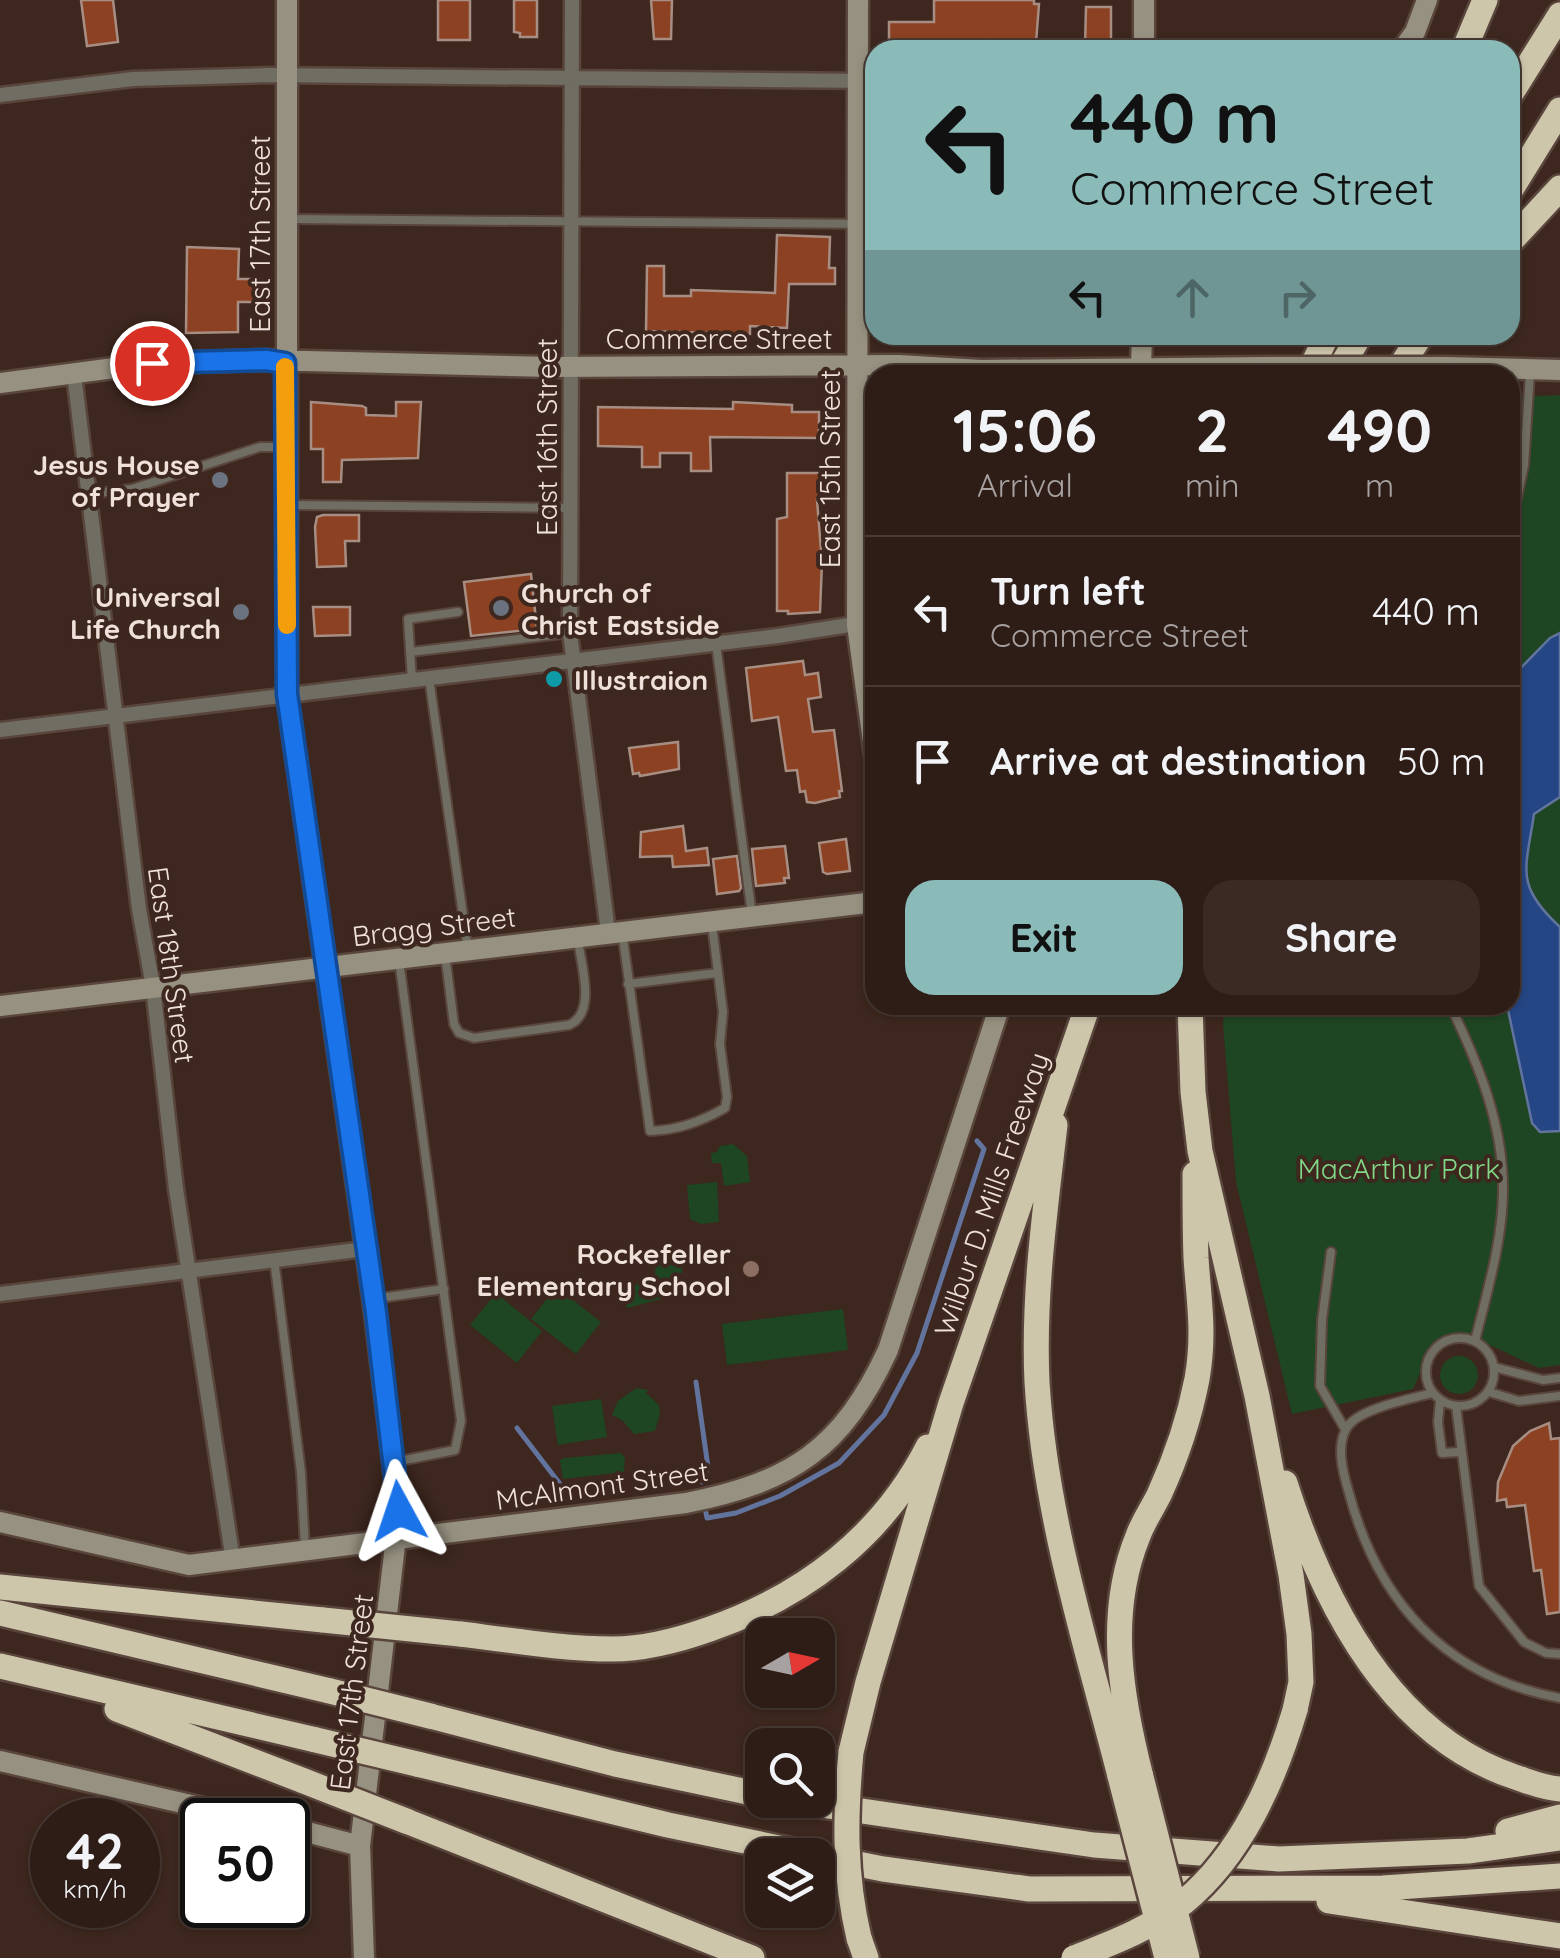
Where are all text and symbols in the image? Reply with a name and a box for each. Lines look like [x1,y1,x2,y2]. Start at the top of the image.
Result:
text: 440 m [1070,73,1279,161]
icon: left [905,80,1035,210]
street label: East 17th Street [242,135,277,333]
text: Commerce Street [1070,160,1434,216]
icon: left [1060,270,1115,325]
icon: ahead [1165,270,1220,325]
icon: right [1270,270,1325,325]
pin [110,321,195,406]
street label: Commerce Street [606,321,832,356]
icon: arrive [125,336,180,391]
street label: East 16th Street [529,338,564,536]
street label: East 15th Street [812,370,847,568]
text: 15:06 [953,392,1097,467]
text: 2 [1195,392,1229,467]
text: 490 [1327,392,1432,467]
place label: Jesus House of Prayer [33,447,200,514]
text: Arrival [977,465,1073,505]
text: min [1185,465,1239,505]
text: m [1365,465,1394,505]
marker: Jesus House of Prayer [209,469,231,491]
text: Turn left [990,567,1146,615]
place label: Church of Christ Eastside [521,575,720,642]
place label: Universal Life Church [70,579,221,646]
icon: left [905,584,960,639]
text: 440 m [1372,587,1480,635]
marker: Church of Christ Eastside [490,597,512,619]
marker: Universal Life Church [230,601,252,623]
text: Commerce Street [990,615,1249,655]
place label: Illustraion [574,662,708,697]
marker: Illustraion [543,668,565,690]
icon: arrive [905,734,960,789]
text: Arrive at destination [990,737,1367,785]
text: 50 m [1397,737,1485,785]
street label: East 18th Street [141,864,203,1066]
button: Exit [905,880,1183,995]
button: Share [1203,880,1480,995]
street label: Bragg Street [350,899,518,953]
street label: Wilbur D. Mills Freeway [926,1047,1056,1341]
park label: MacArthur Park [1298,1151,1500,1186]
place label: Rockefeller Elementary School [477,1236,731,1303]
marker: Rockefeller Elementary School [740,1258,762,1280]
street label: McAlmont Street [493,1453,711,1517]
position arrow [347,1459,451,1563]
street label: East 17th Street [322,1592,380,1792]
north arrow [745,1618,835,1708]
map controls [745,1618,835,1928]
button: search [745,1728,835,1818]
speed limit sign: 50 [180,1798,310,1928]
text: 42 [66,1819,124,1882]
button: layers [745,1838,835,1928]
text: km/h [63,1873,127,1904]

